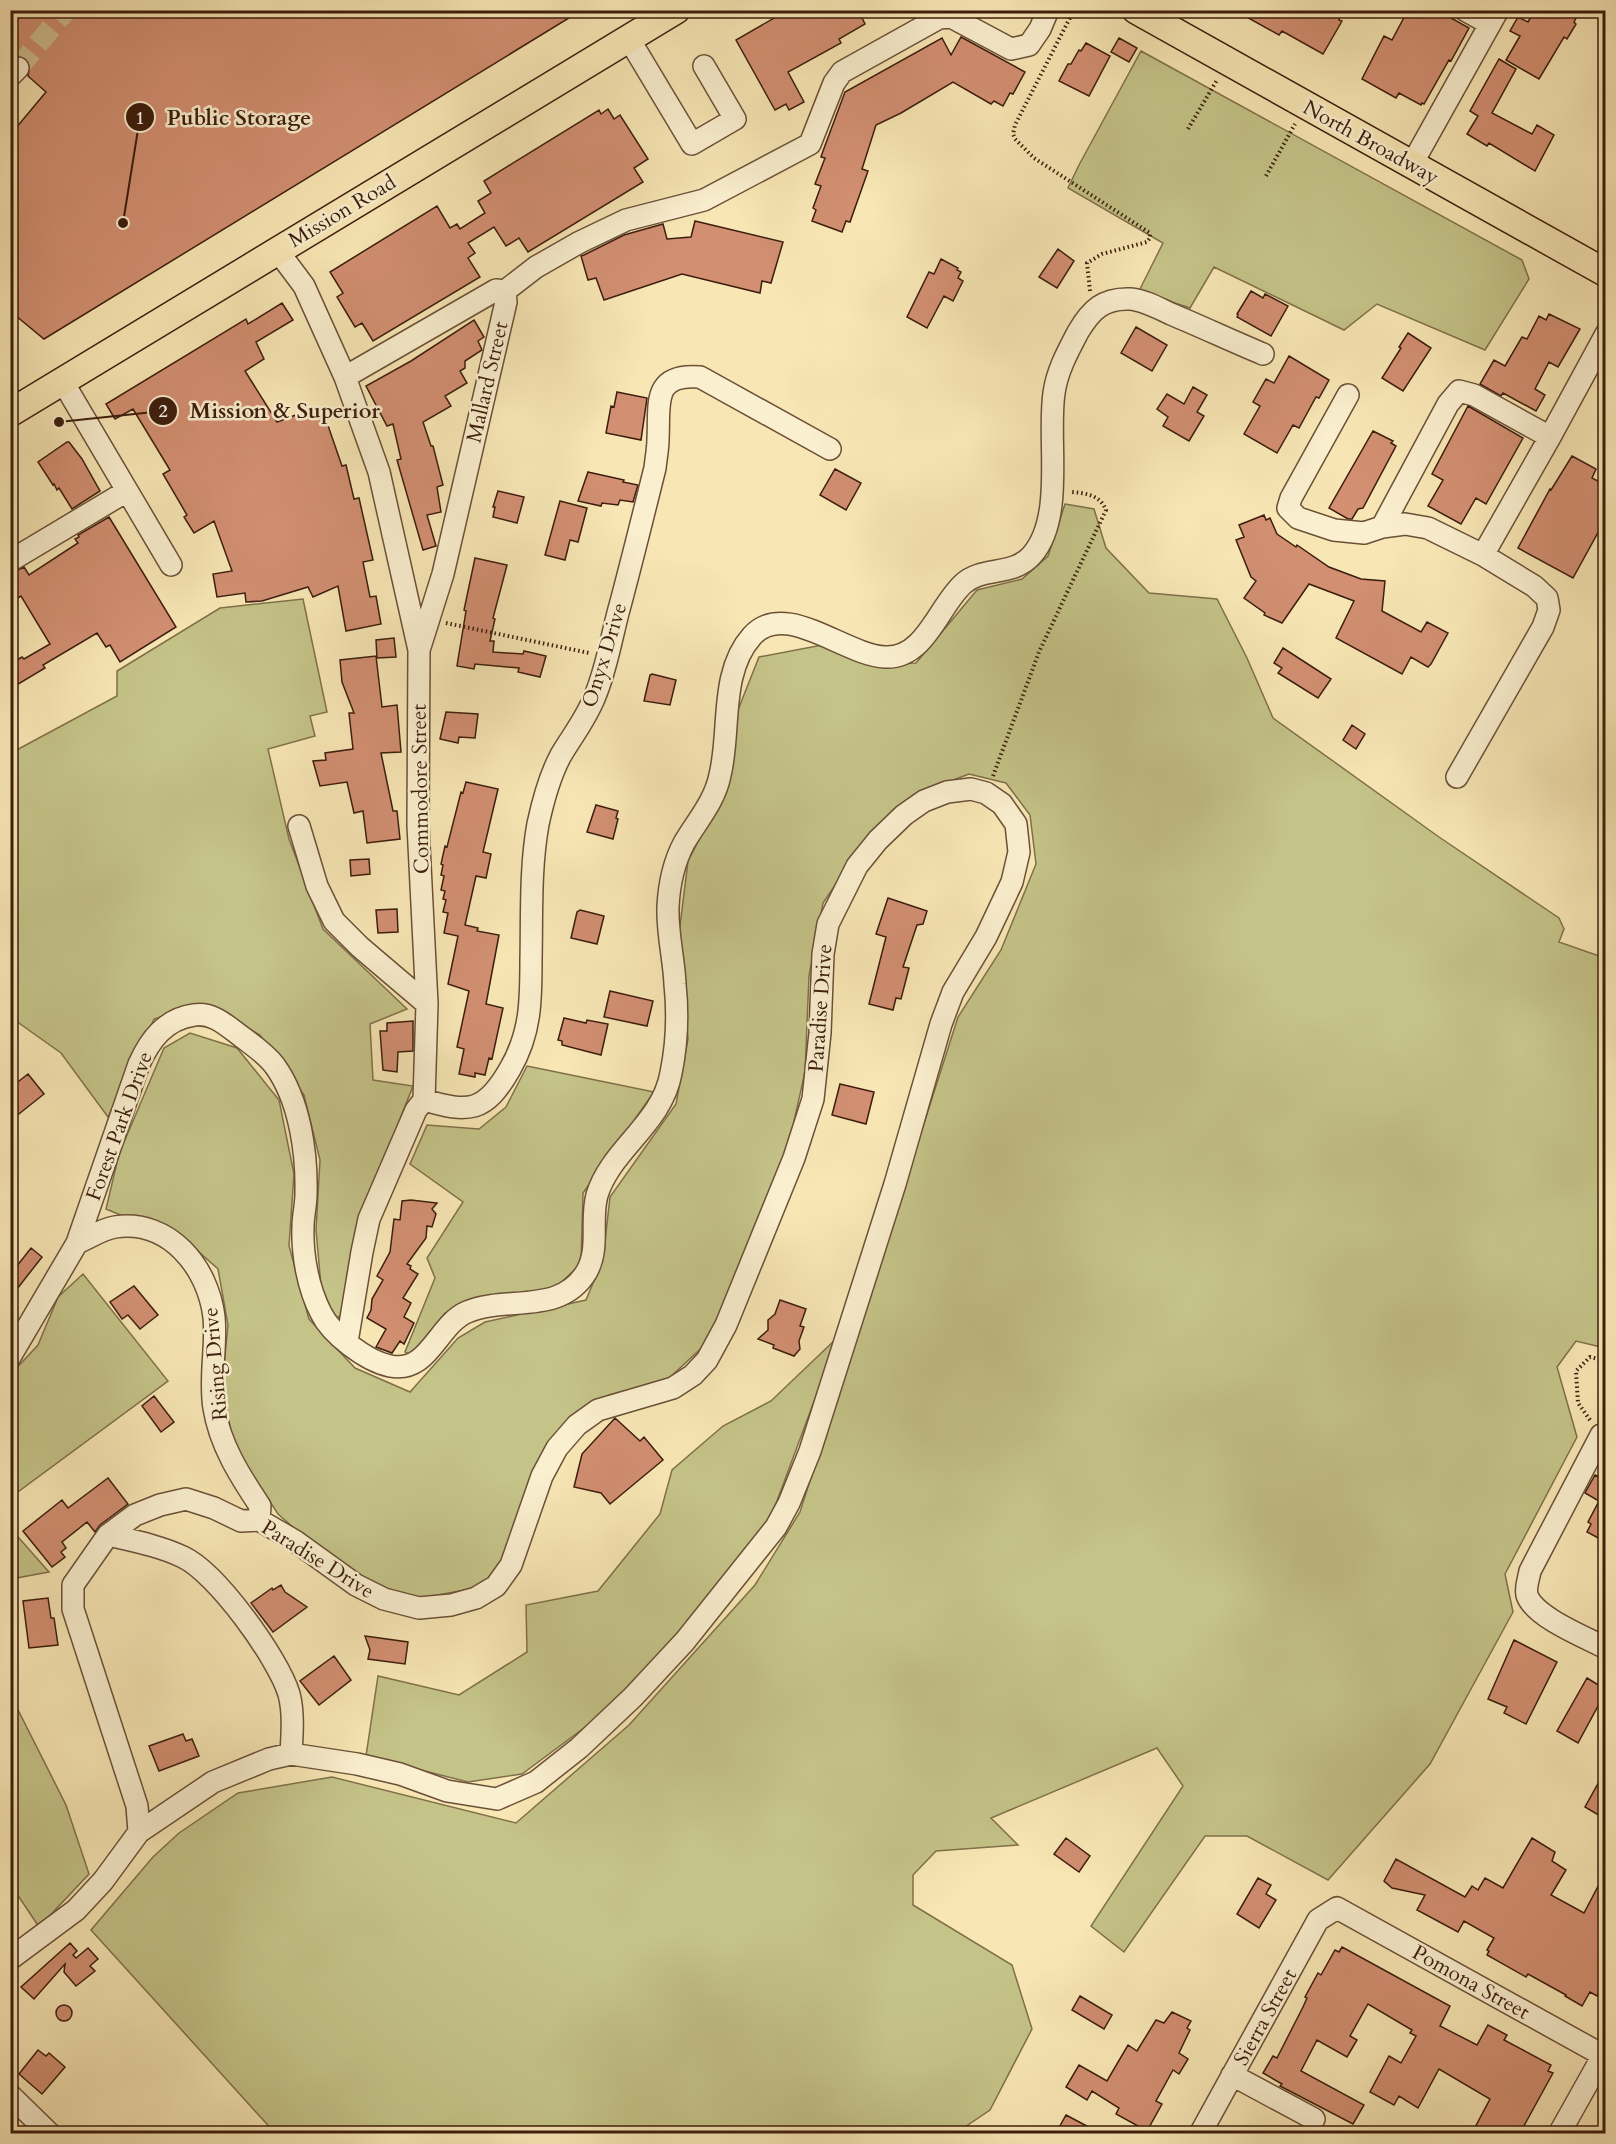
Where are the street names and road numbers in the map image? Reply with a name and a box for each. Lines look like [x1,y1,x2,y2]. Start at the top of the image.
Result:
street label: North Broadway [1298,93,1444,192]
street label: Mission Road [283,168,401,255]
street label: Mallard Street [459,318,516,446]
street label: Onyx Drive [575,599,634,711]
street label: Commodore Street [405,703,436,874]
street label: Paradise Drive [802,943,839,1073]
street label: Forest Park Drive [79,1048,160,1205]
street label: Rising Drive [196,1306,235,1422]
street label: Paradise Drive [256,1513,380,1606]
street label: Pomona Street [1407,1938,1535,2027]
street label: Sierra Street [1227,1963,1304,2071]

